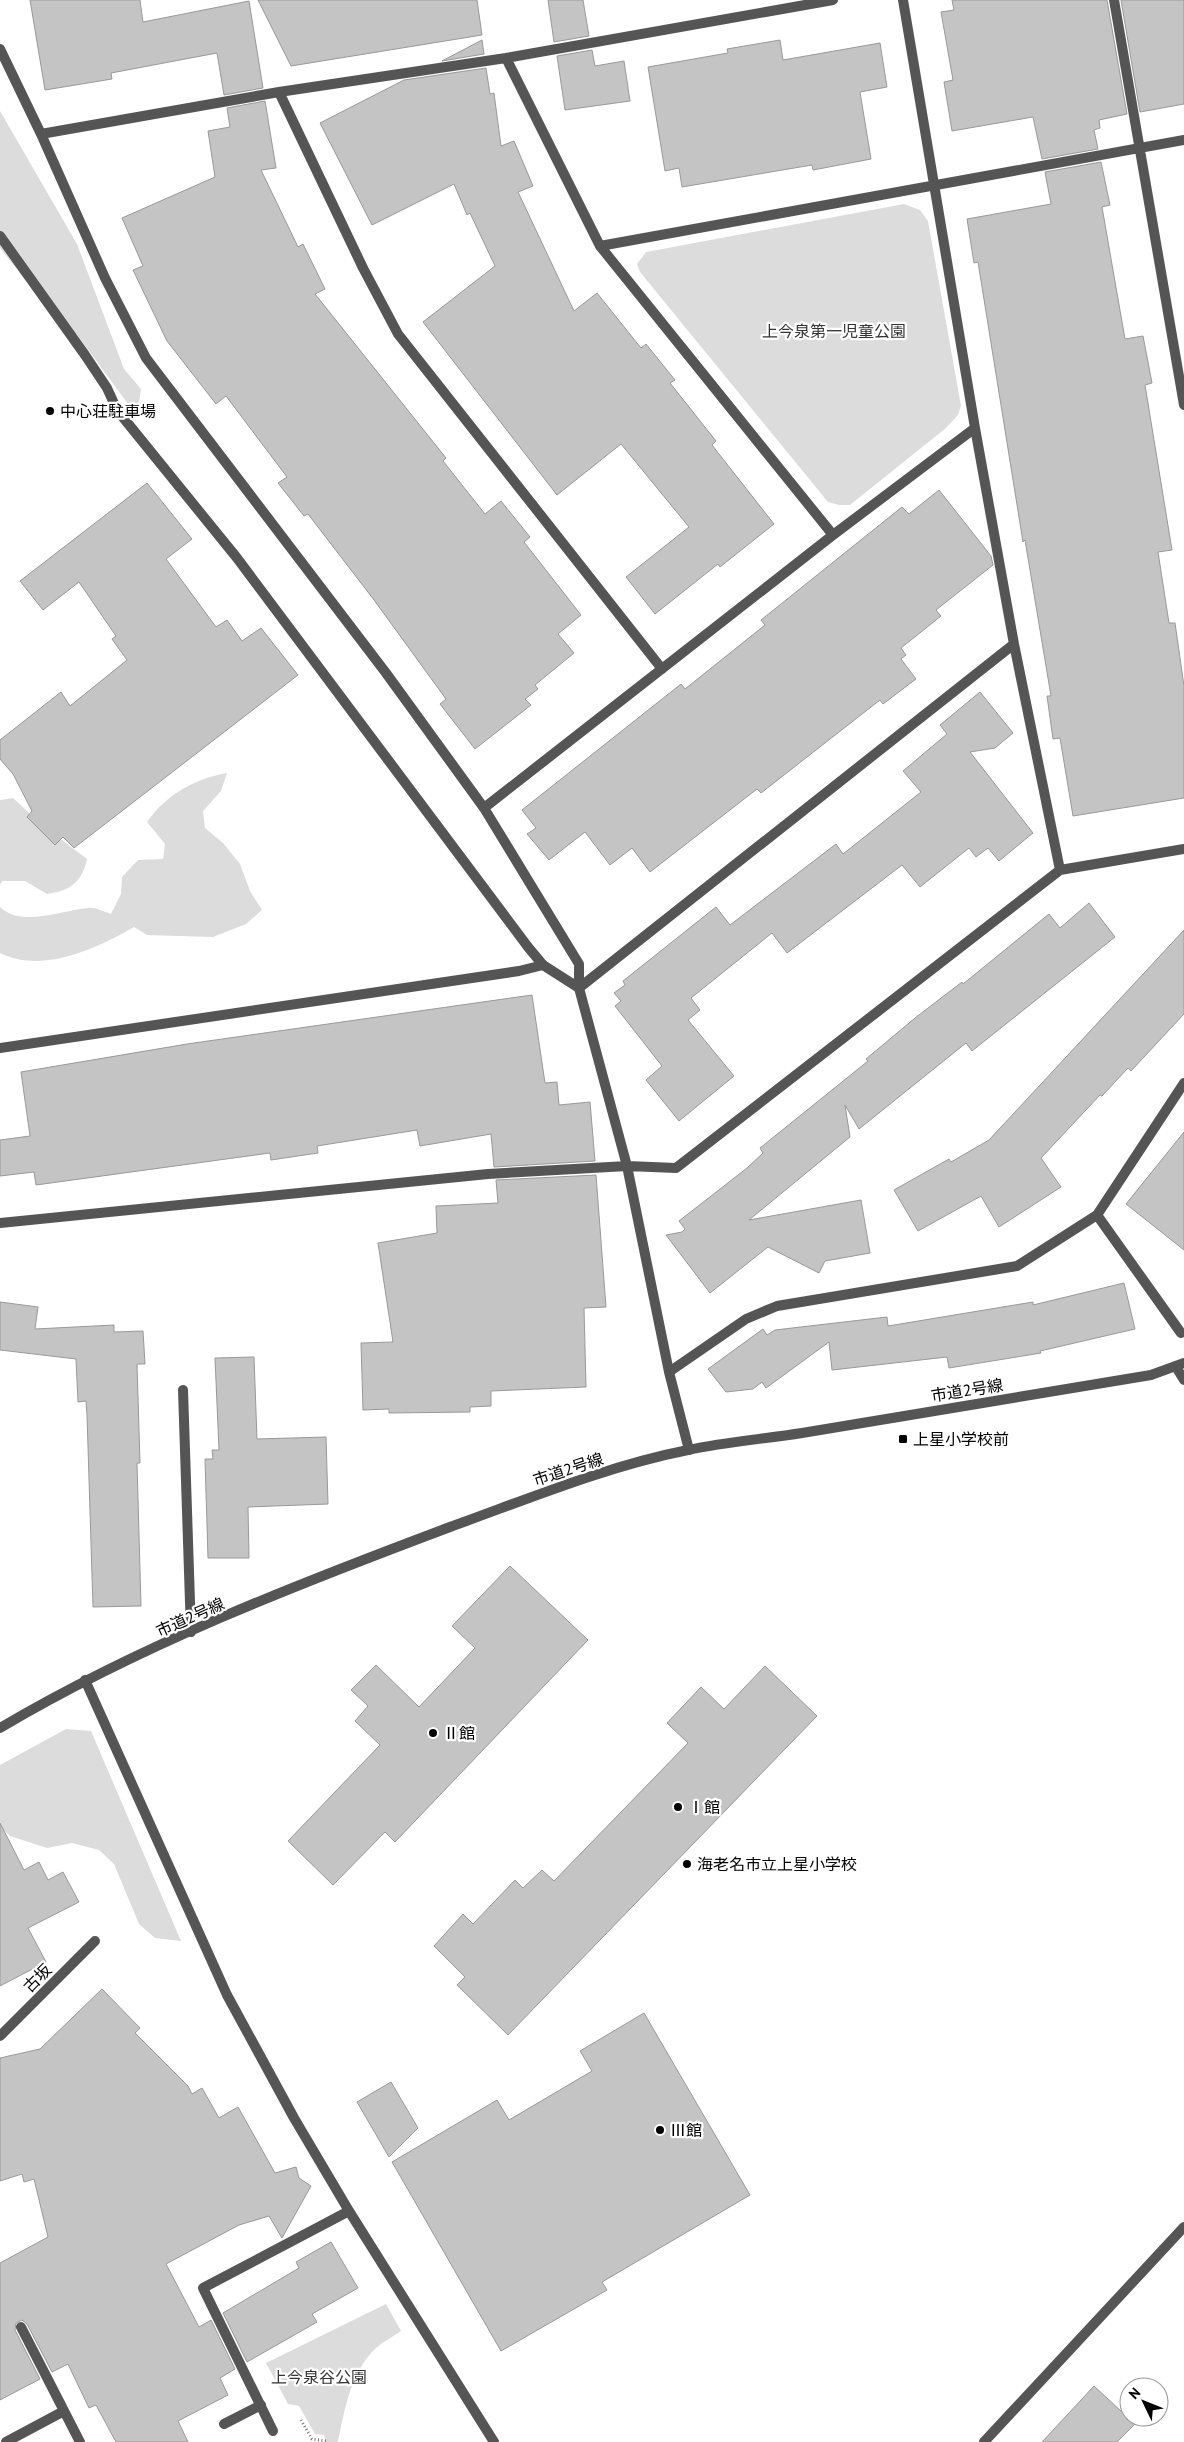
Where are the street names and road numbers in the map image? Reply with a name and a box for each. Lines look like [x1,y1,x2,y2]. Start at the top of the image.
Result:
street label: 市道2号線 [930,1374,1004,1406]
street label: 市道2号線 [530,1448,606,1490]
street label: 市道2号線 [153,1593,227,1641]
street label: 古坂 [19,1960,55,1996]

